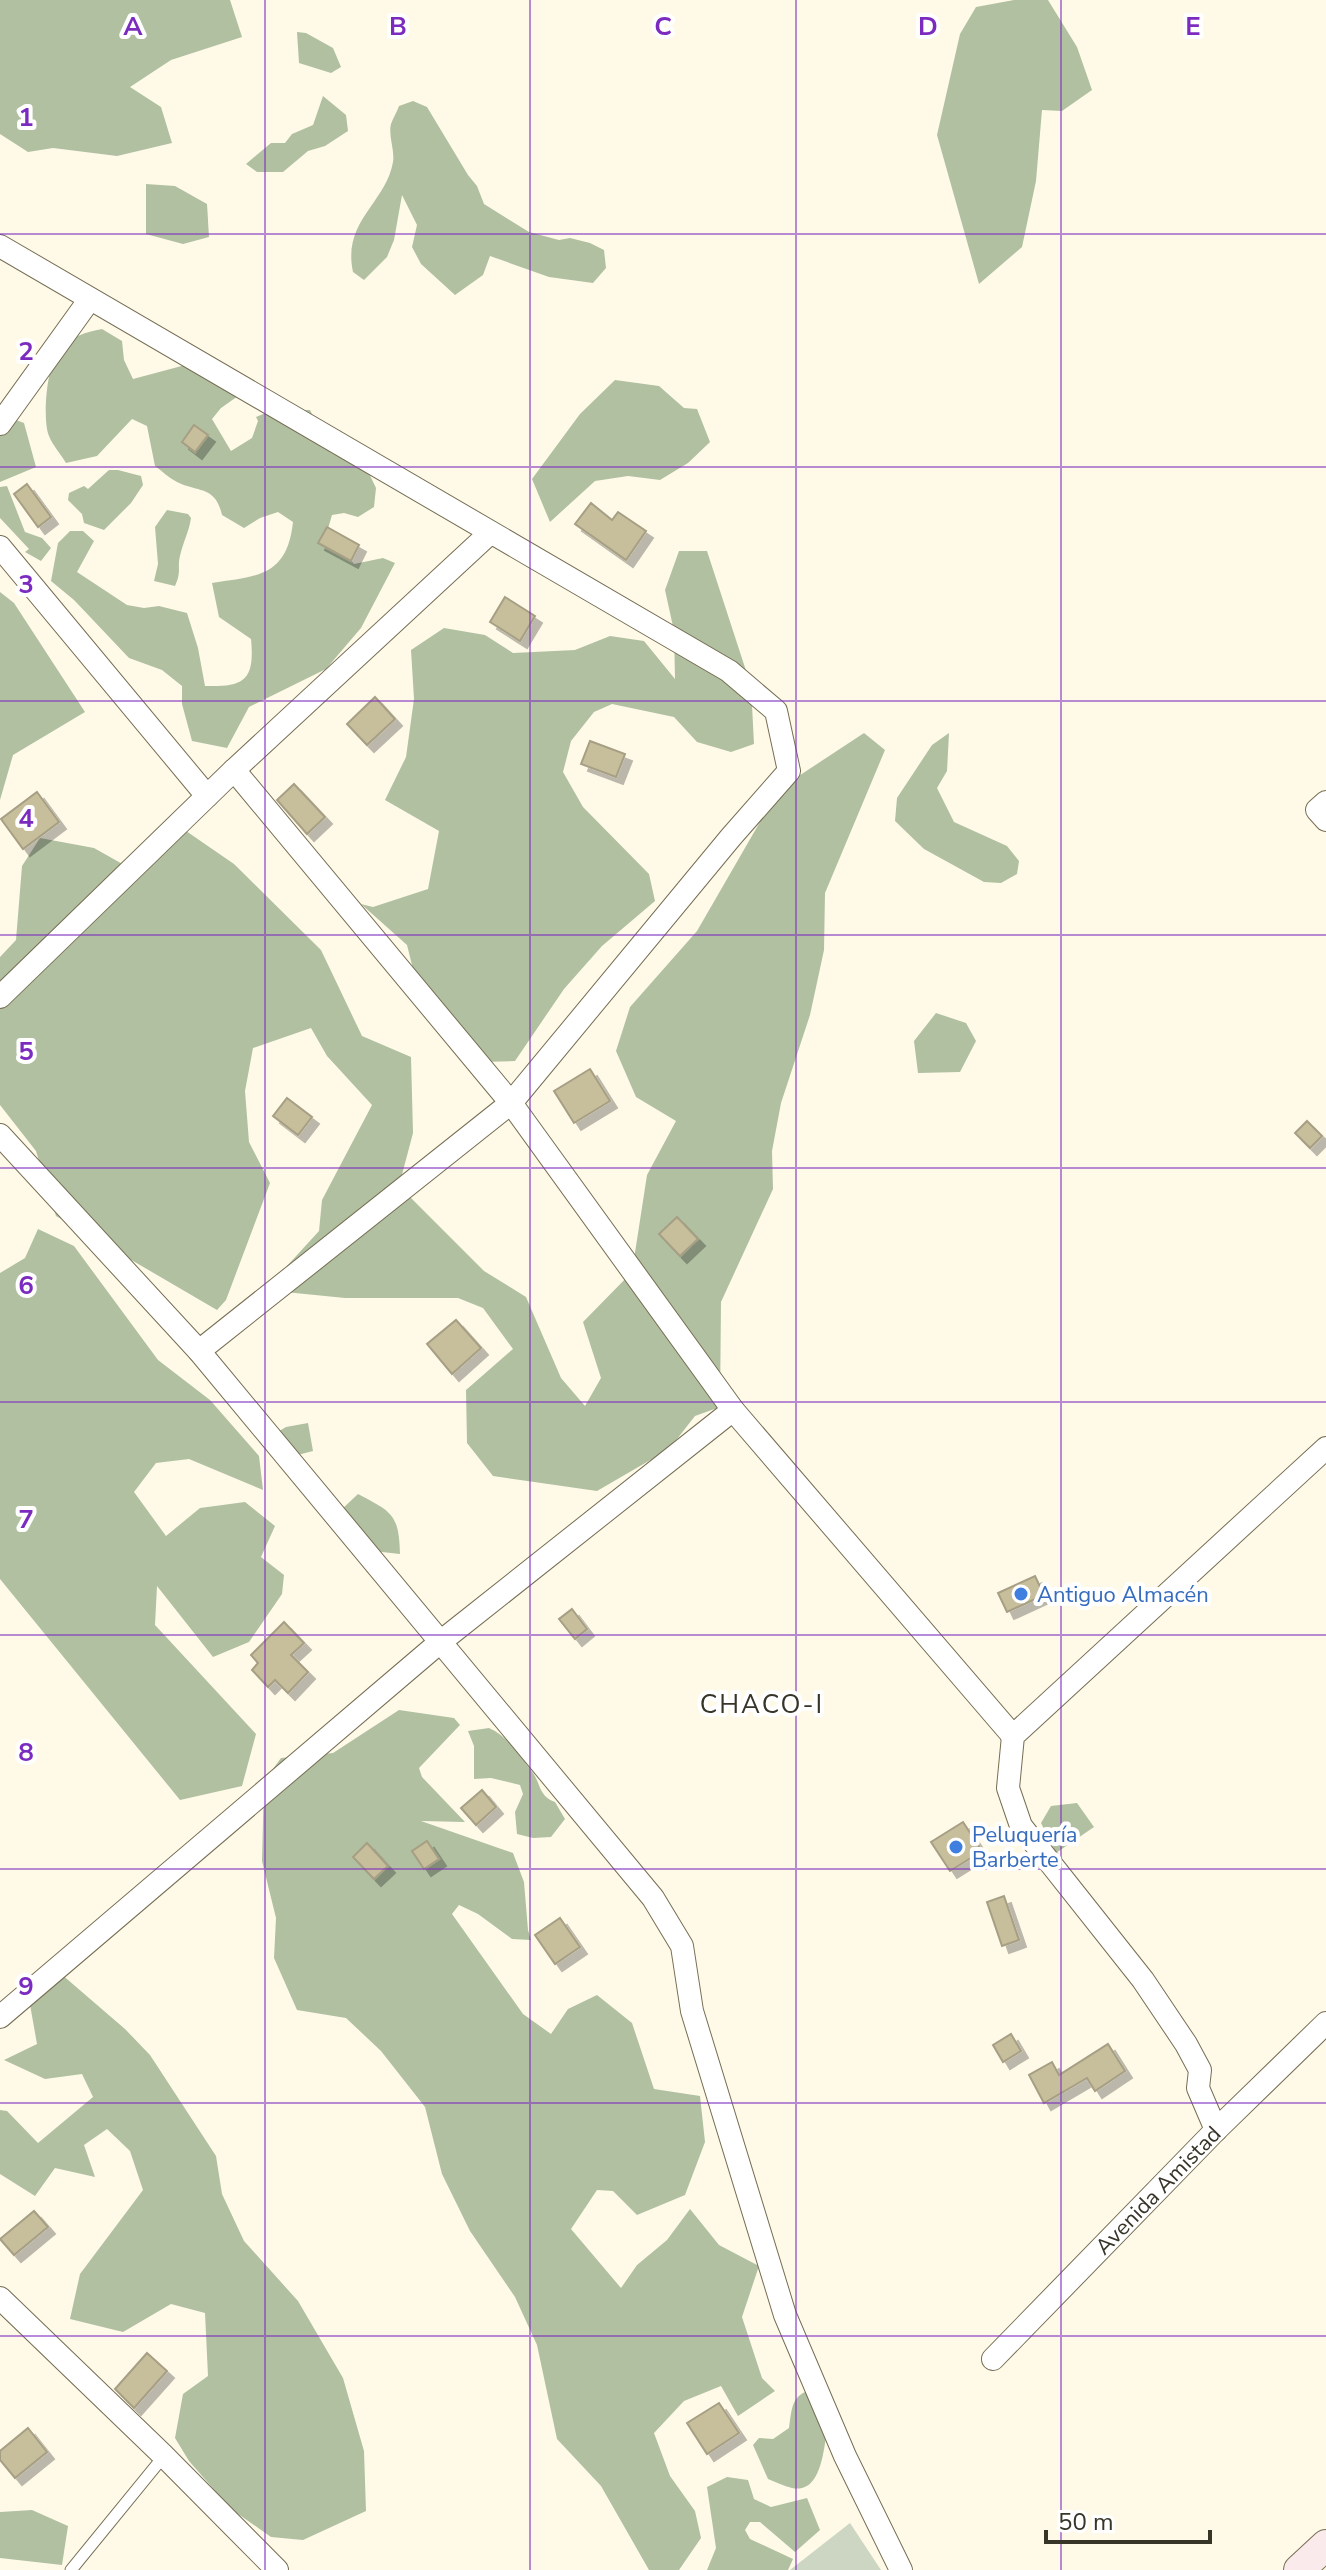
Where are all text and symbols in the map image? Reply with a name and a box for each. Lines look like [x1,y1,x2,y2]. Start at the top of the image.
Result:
text: A [123,9,143,44]
text: B [389,9,407,44]
text: C [654,9,672,44]
text: D [918,9,938,44]
text: E [1185,9,1201,44]
text: 1 [18,100,34,135]
text: 2 [18,334,34,369]
text: 3 [18,567,34,602]
text: 4 [18,801,34,836]
text: 5 [18,1034,34,1069]
text: 6 [18,1268,34,1303]
text: 7 [18,1502,34,1537]
place label: Antiguo Almacén [1037,1580,1209,1610]
marker: Antiguo Almacén [1012,1585,1030,1603]
district label: CHACO-I [700,1687,824,1722]
text: 8 [18,1735,34,1770]
place label: Peluquería Barberte [972,1820,1078,1875]
marker: Peluquería Barberte [947,1838,965,1856]
text: 9 [18,1969,34,2004]
street label: Avenida Amistad [1089,2120,1228,2262]
scale bar [1046,2494,1210,2544]
text: 50 m [1058,2506,1114,2538]

